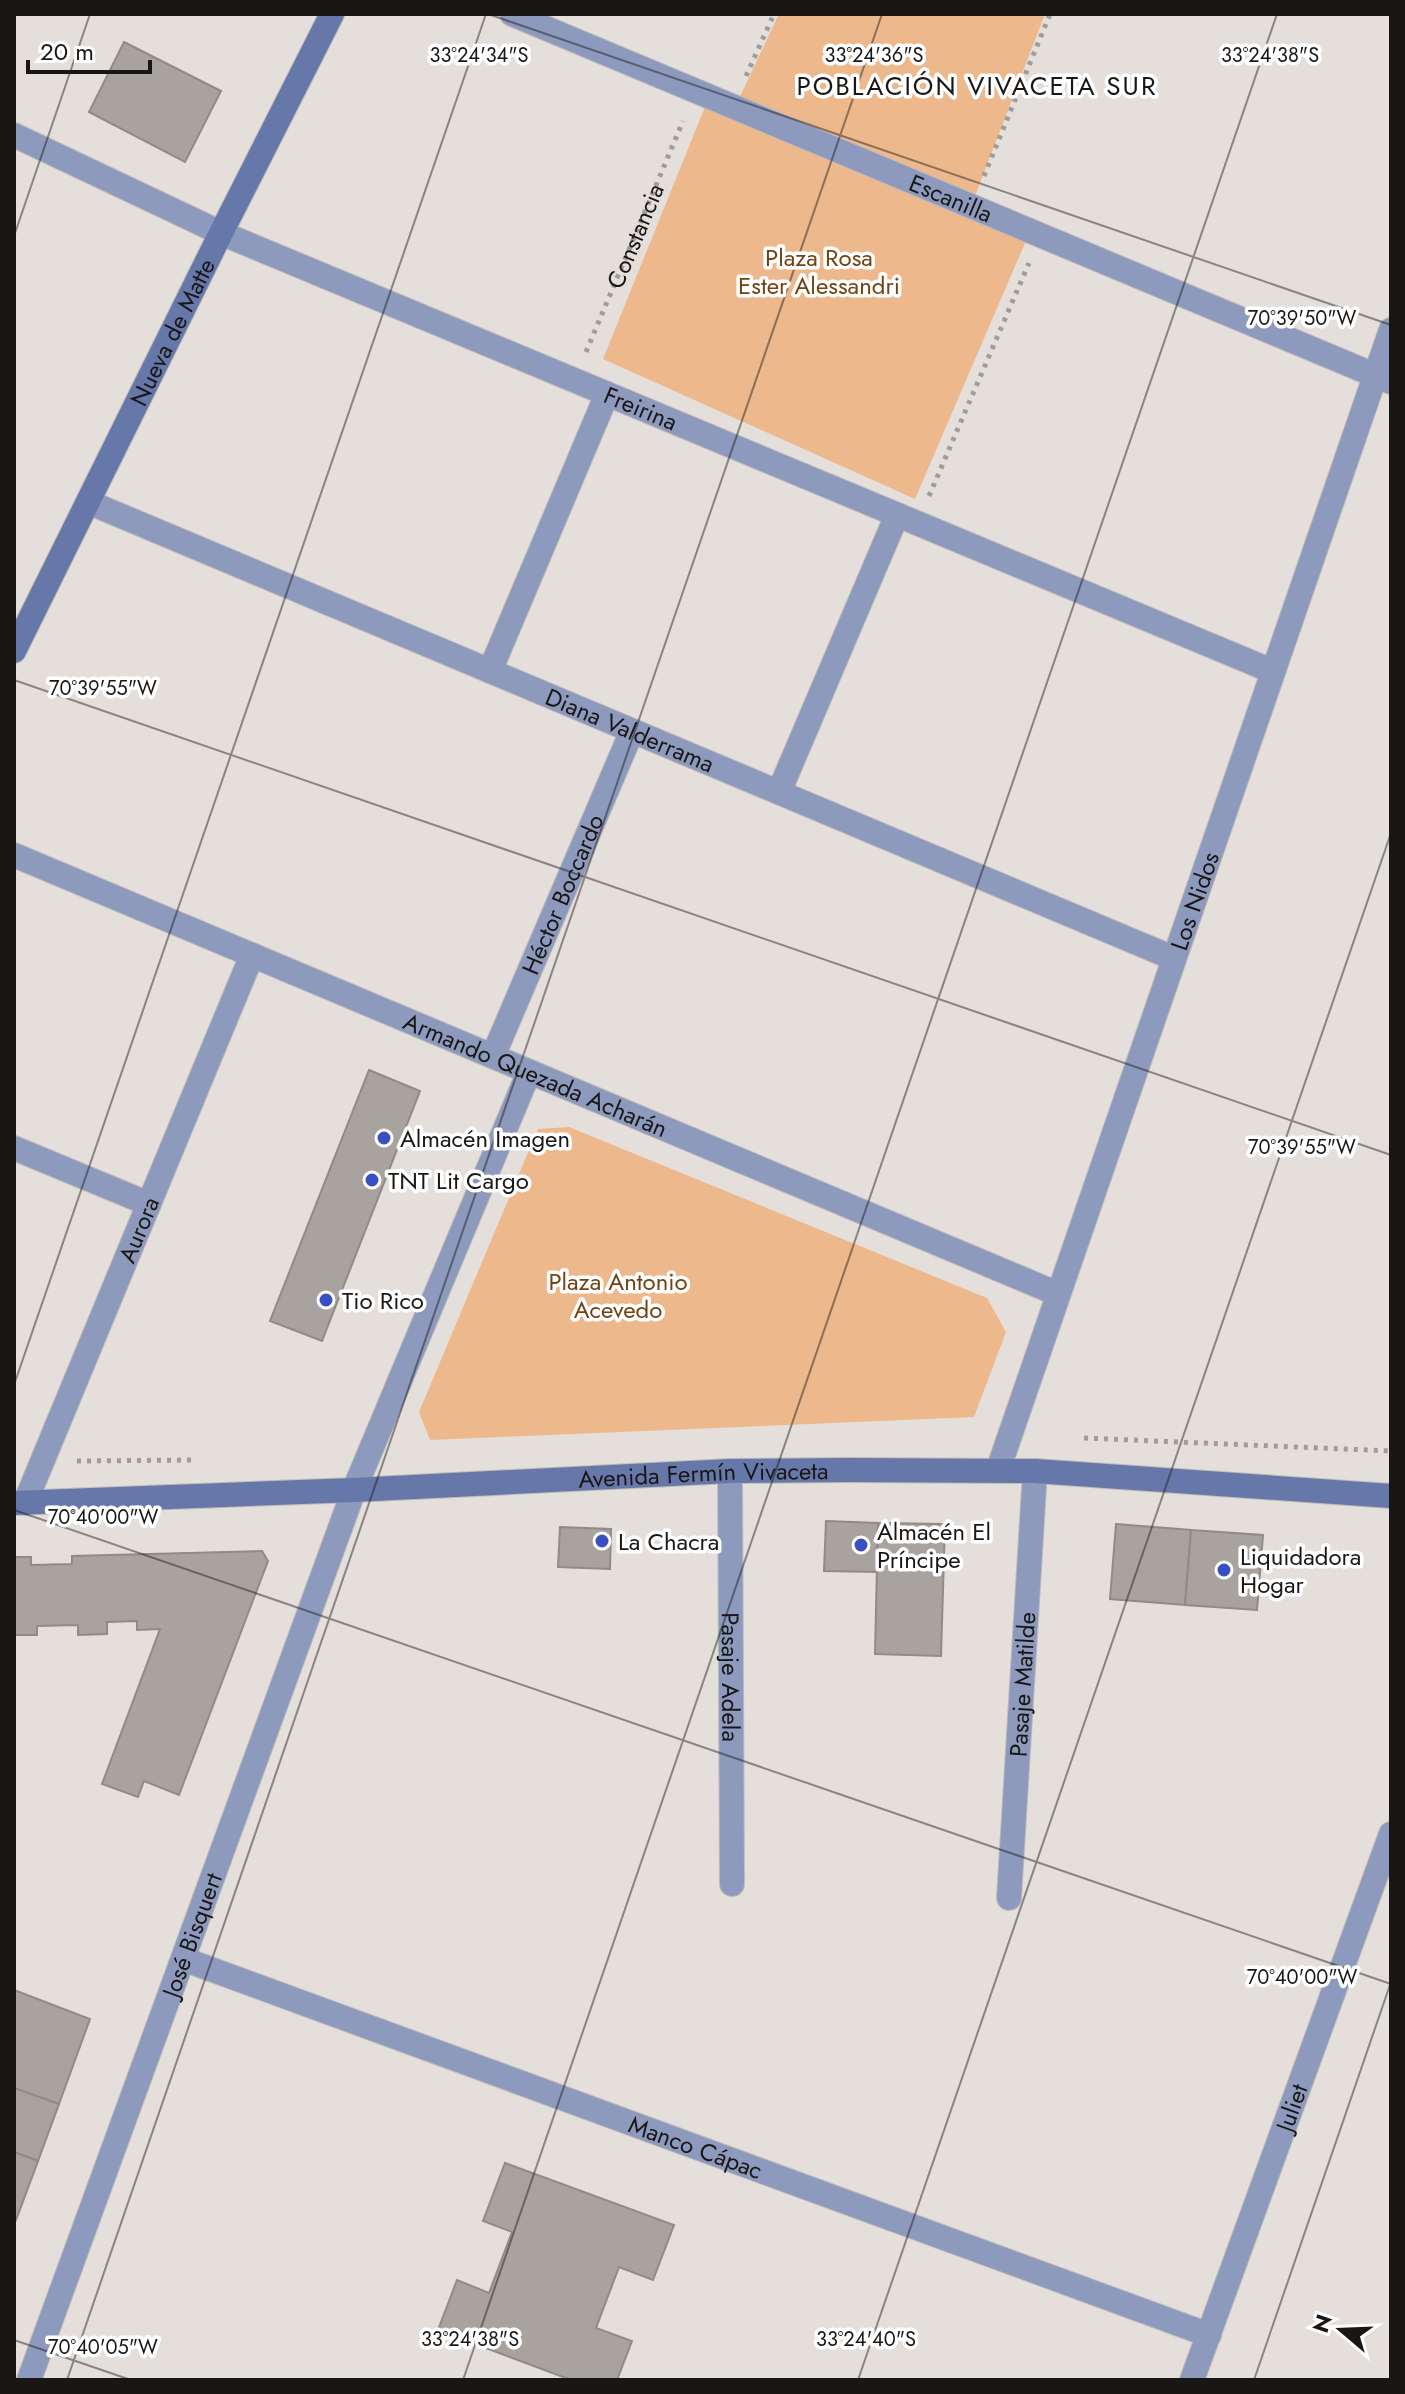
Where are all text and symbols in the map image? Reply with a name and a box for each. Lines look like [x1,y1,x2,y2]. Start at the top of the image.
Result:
scale bar [28,24,150,74]
text: 20 m [40,34,94,69]
text: 33°24'34"S [430,41,529,70]
text: 33°24'36"S [825,41,923,70]
text: 33°24'38"S [1221,41,1319,70]
district label: POBLACIÓN VIVACETA SUR [797,67,1157,105]
street label: Escanilla [904,165,998,231]
street label: Constancia [597,178,672,294]
park label: Plaza Rosa Ester Alessandri [738,240,900,303]
street label: Nueva de Matte [121,252,223,412]
text: 70°39'50"W [1248,304,1356,333]
street label: Freirina [599,377,683,439]
text: 70°39'55"W [49,674,157,703]
street label: Diana Valderrama [540,679,720,781]
street label: Héctor Boccardo [512,808,612,980]
street label: Los Nidos [1161,847,1227,955]
street label: Armando Quezada Acharán [398,1003,673,1145]
place label: Almacén Imagen [400,1121,570,1156]
marker: Almacén Imagen [375,1129,393,1147]
text: 70°39'55"W [1248,1133,1356,1162]
place label: TNT Lit Cargo [388,1163,529,1198]
marker: TNT Lit Cargo [363,1171,381,1189]
street label: Aurora [109,1191,168,1268]
park label: Plaza Antonio Acevedo [548,1264,688,1327]
place label: Tio Rico [342,1283,424,1318]
marker: Tio Rico [317,1291,335,1309]
street label: Avenida Fermín Vivaceta [577,1453,829,1496]
text: 70°40'00"W [48,1503,158,1532]
place label: Almacén El Príncipe [877,1514,991,1577]
place label: La Chacra [618,1524,719,1559]
marker: La Chacra [593,1532,611,1550]
marker: Almacén El Príncipe [852,1536,870,1554]
place label: Liquidadora Hogar [1240,1539,1361,1602]
marker: Liquidadora Hogar [1215,1561,1233,1579]
street label: Pasaje Matilde [1000,1611,1044,1758]
street label: Pasaje Adela [713,1612,749,1742]
street label: José Bisquert [152,1867,230,2005]
text: 70°40'00"W [1247,1963,1357,1992]
street label: Juliet [1266,2079,1316,2139]
street label: Manco Cápac [624,2106,768,2187]
north arrow [1301,2290,1381,2370]
text: N [1304,2310,1340,2337]
text: 33°24'38"S [421,2325,519,2354]
text: 33°24'40"S [816,2325,916,2354]
text: 70°40'05"W [48,2333,158,2362]

